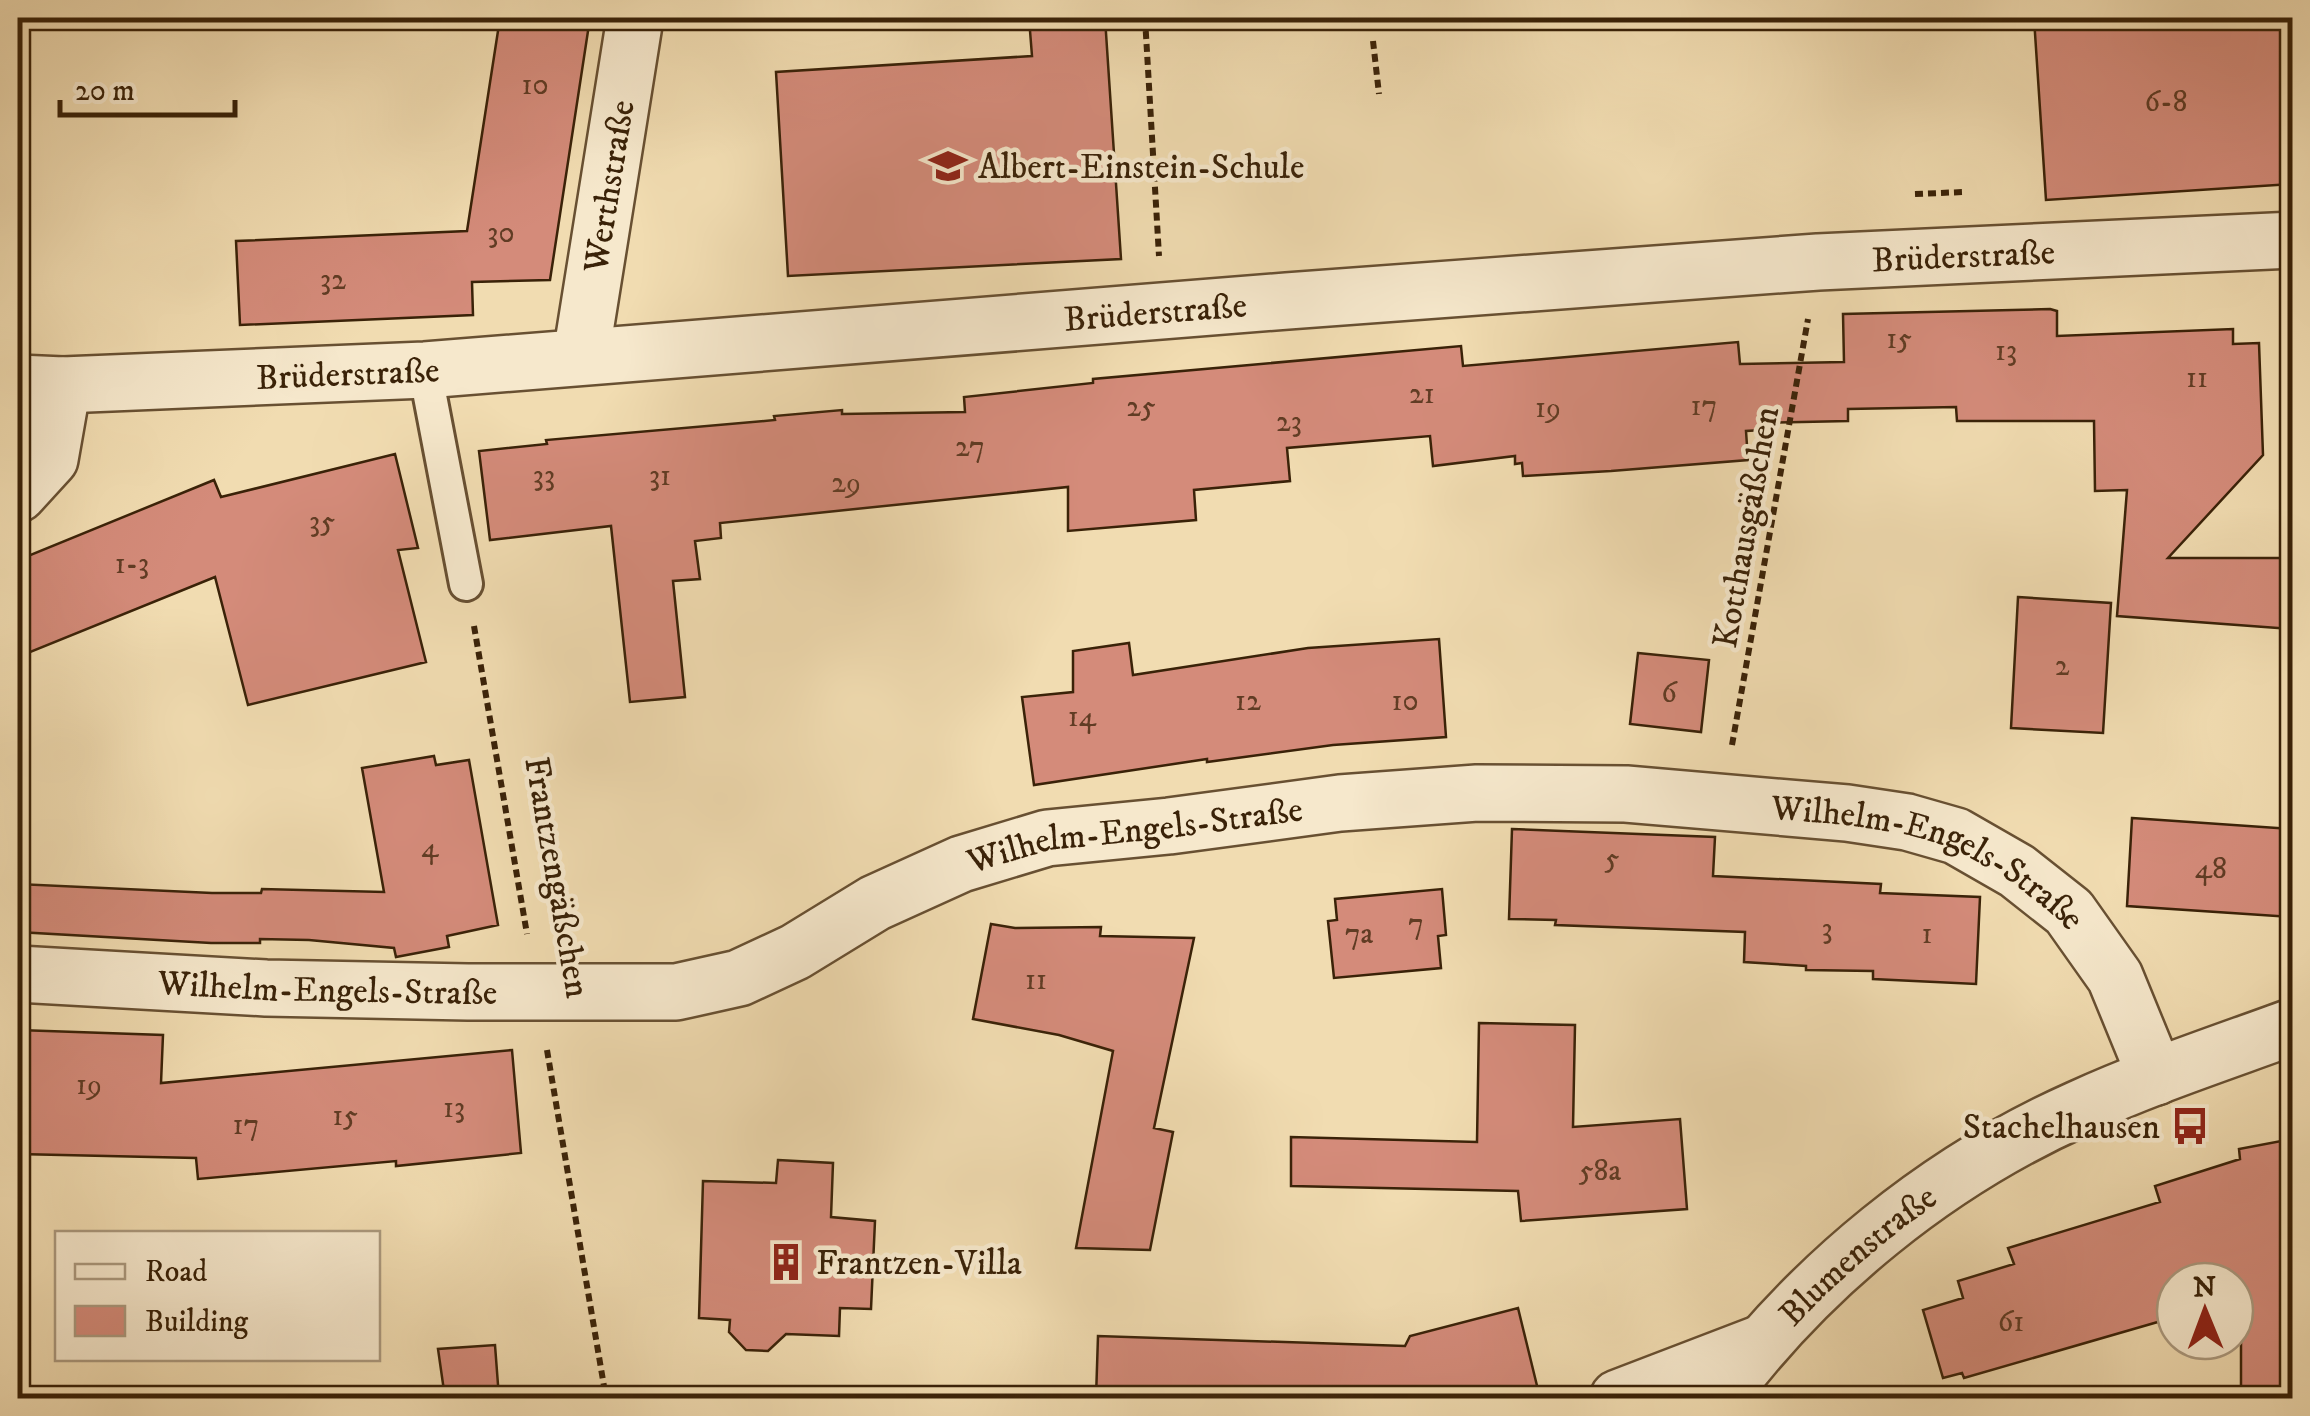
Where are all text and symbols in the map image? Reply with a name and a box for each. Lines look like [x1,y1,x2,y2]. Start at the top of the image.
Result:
scale bar [60,55,235,117]
house number: 10 [521,67,549,104]
text: 20 m [75,73,135,110]
house number: 6-8 [2145,84,2187,121]
street label: Werthstraße [575,97,646,277]
school or university icon: Albert-Einstein-Schule [927,145,969,187]
place label: Albert-Einstein-Schule [978,146,1304,190]
house number: 30 [487,215,515,252]
street label: Brüderstraße [1871,231,2056,283]
house number: 32 [320,262,346,299]
street label: Brüderstraße [1062,284,1249,343]
house number: 15 [1886,321,1912,358]
house number: 13 [1995,333,2017,370]
street label: Brüderstraße [255,349,441,401]
house number: 11 [2186,360,2208,397]
house number: 21 [1409,376,1435,413]
house number: 17 [1691,388,1717,425]
house number: 25 [1126,389,1156,426]
house number: 19 [1535,390,1561,427]
street label: Kotthausgäßchen [1704,403,1790,652]
house number: 23 [1276,404,1302,441]
house number: 27 [955,429,985,466]
house number: 33 [533,458,555,495]
house number: 31 [649,458,671,495]
house number: 29 [831,465,861,502]
house number: 35 [309,504,335,541]
house number: 1-3 [115,546,149,583]
house number: 2 [2055,648,2070,685]
house number: 6 [1661,675,1678,712]
house number: 12 [1235,683,1261,720]
house number: 10 [1391,683,1419,720]
house number: 14 [1068,699,1097,736]
street label: Frantzengäßchen [513,753,599,1001]
street label: Wilhelm-Engels-Straße [1768,786,2094,939]
street label: Wilhelm-Engels-Straße [961,788,1305,885]
house number: 4 [421,830,439,867]
house number: 5 [1605,841,1620,878]
house number: 48 [2195,851,2227,888]
house number: 7 [1408,906,1424,943]
house number: 3 [1821,911,1833,948]
house number: 7a [1345,916,1374,953]
house number: 1 [1921,916,1933,953]
street label: Wilhelm-Engels-Straße [156,962,497,1016]
house number: 11 [1025,962,1047,999]
house number: 19 [76,1067,102,1104]
house number: 13 [443,1090,465,1127]
house number: 15 [332,1098,358,1135]
bus stop icon: Stachelhausen [2169,1105,2211,1147]
place label: Stachelhausen [1963,1106,2160,1150]
house number: 17 [233,1107,259,1144]
house number: 58a [1579,1153,1622,1190]
street label: Blumenstraße [1770,1176,1946,1336]
legend [55,1231,380,1361]
building icon: Frantzen-Villa [765,1241,807,1283]
place label: Frantzen-Villa [816,1242,1022,1286]
text: Road [145,1254,207,1291]
north arrow [2155,1261,2255,1361]
text: N [2193,1270,2216,1305]
text: Building [145,1304,249,1341]
house number: 61 [1998,1304,2024,1341]

